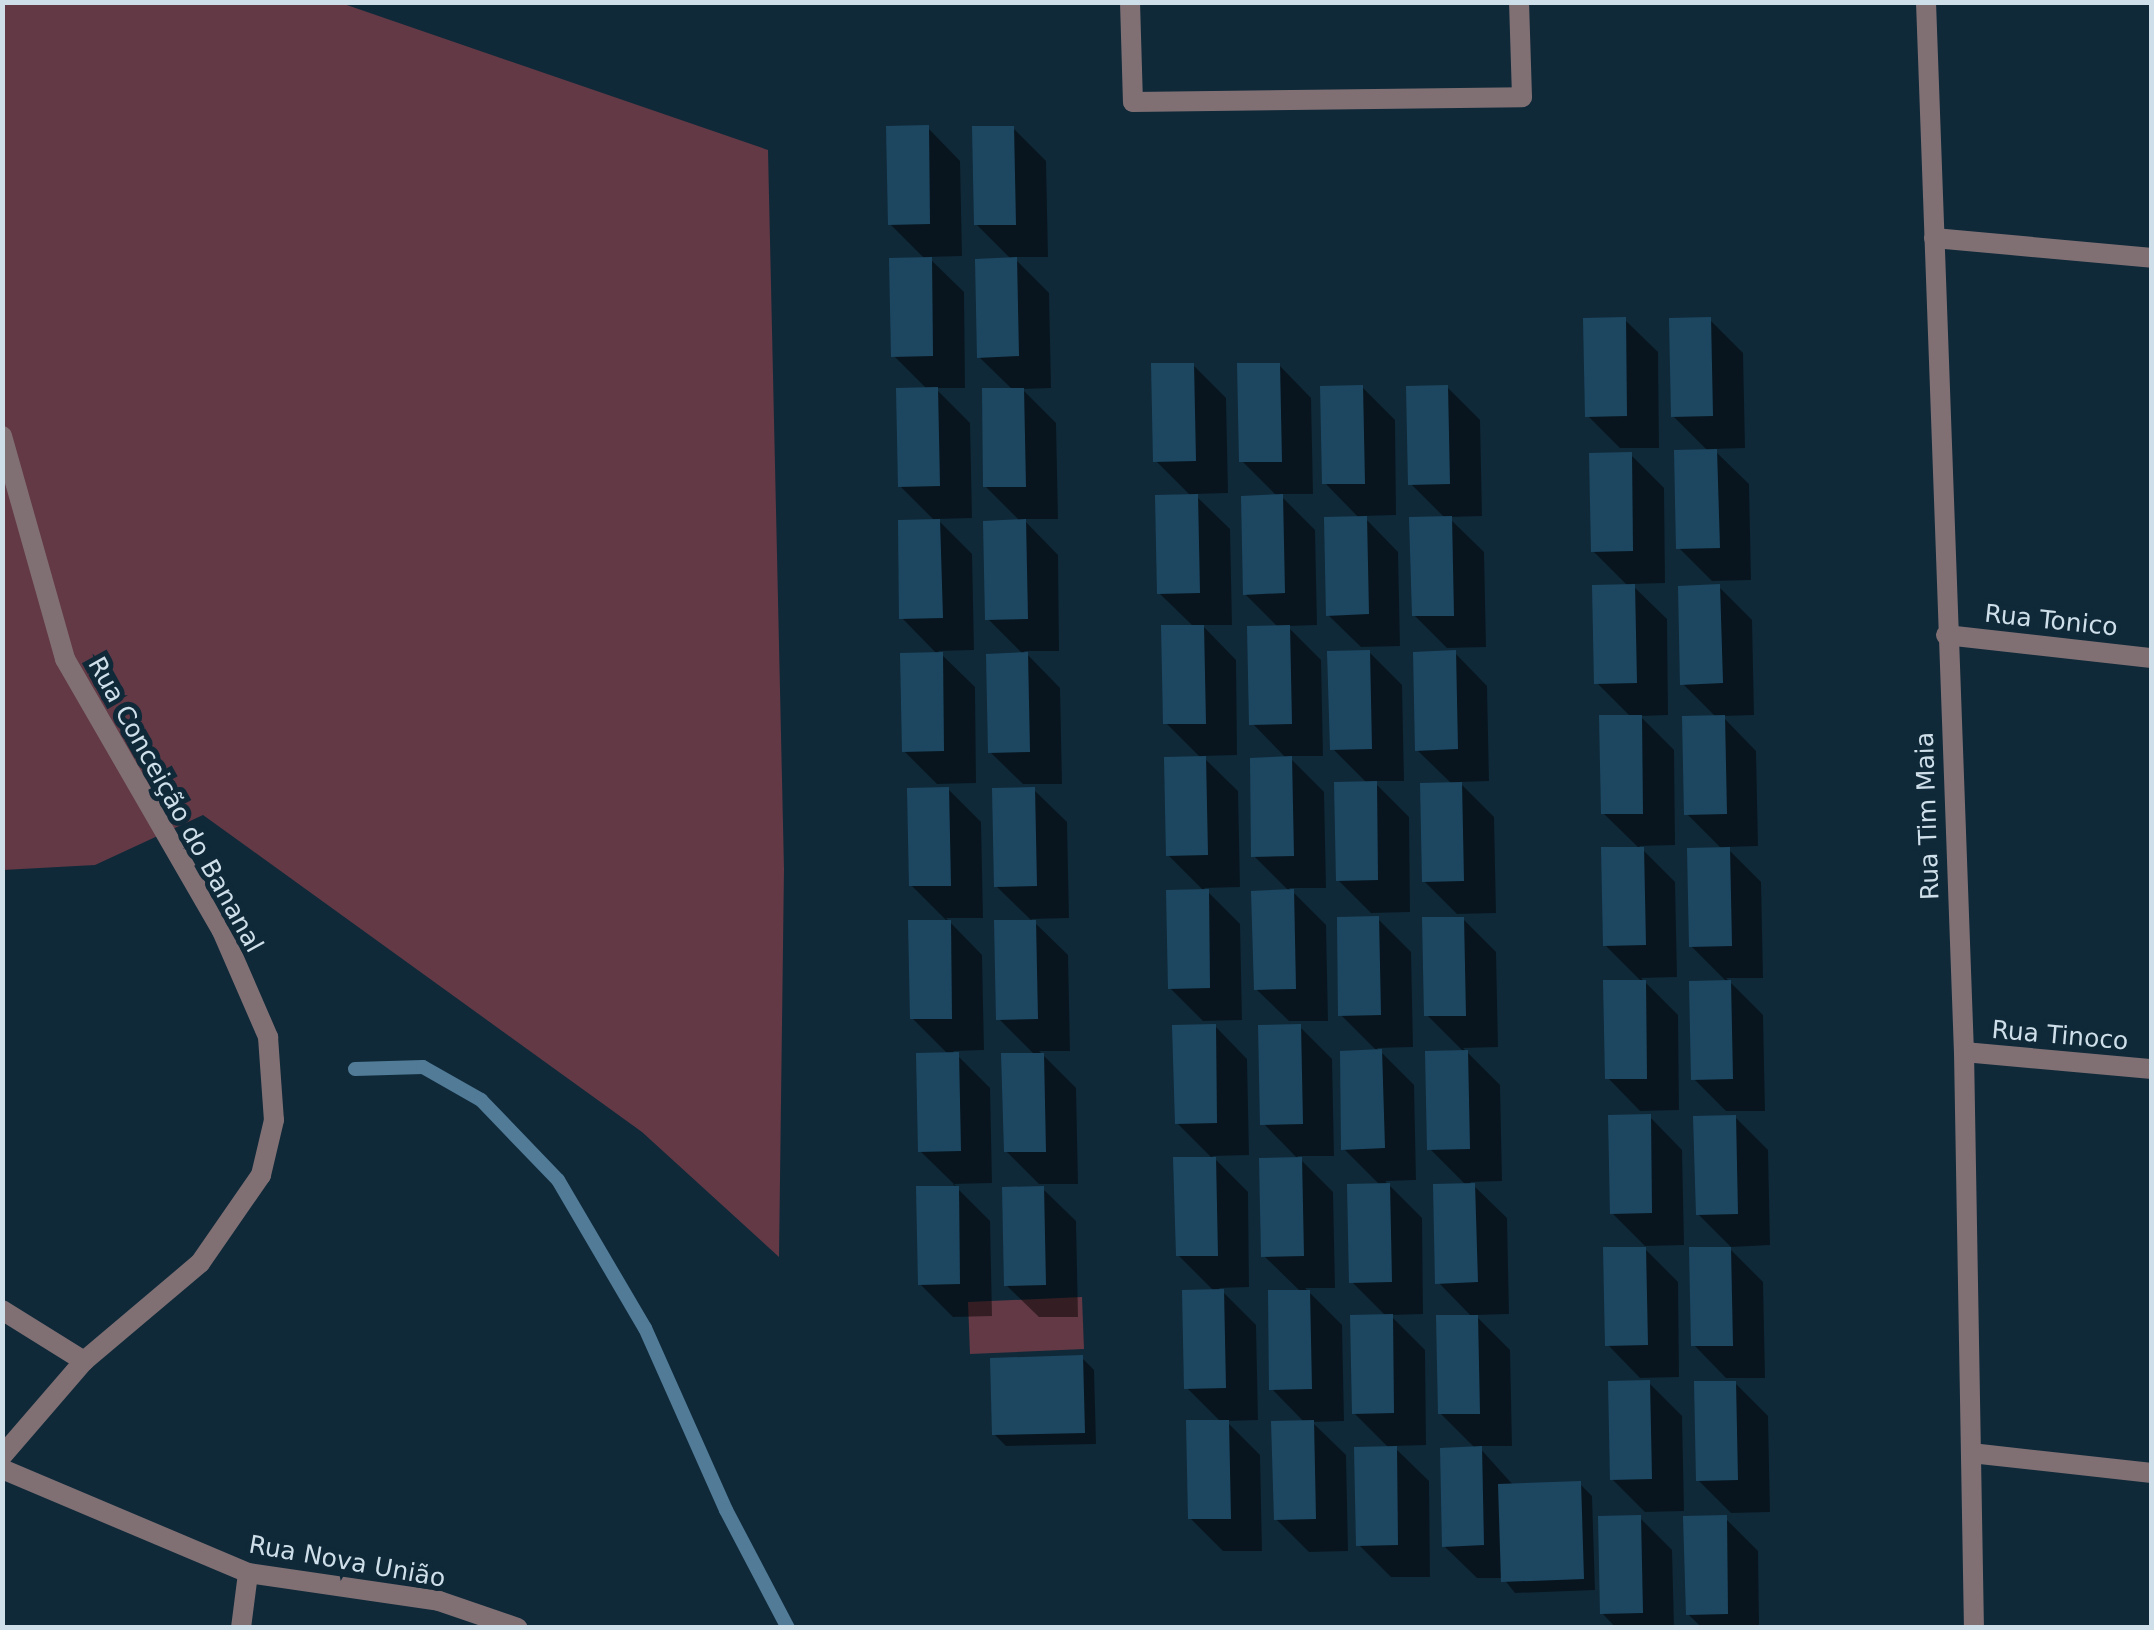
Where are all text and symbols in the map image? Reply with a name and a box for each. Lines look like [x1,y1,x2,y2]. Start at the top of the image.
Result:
street label: Rua Tonico [1983,599,2119,643]
street label: Rua Conceição do Bananal [81,652,269,958]
street label: Rua Tim Maia [1910,731,1946,901]
street label: Rua Tinoco [1990,1015,2130,1057]
street label: Rua Nova União [246,1530,448,1594]

